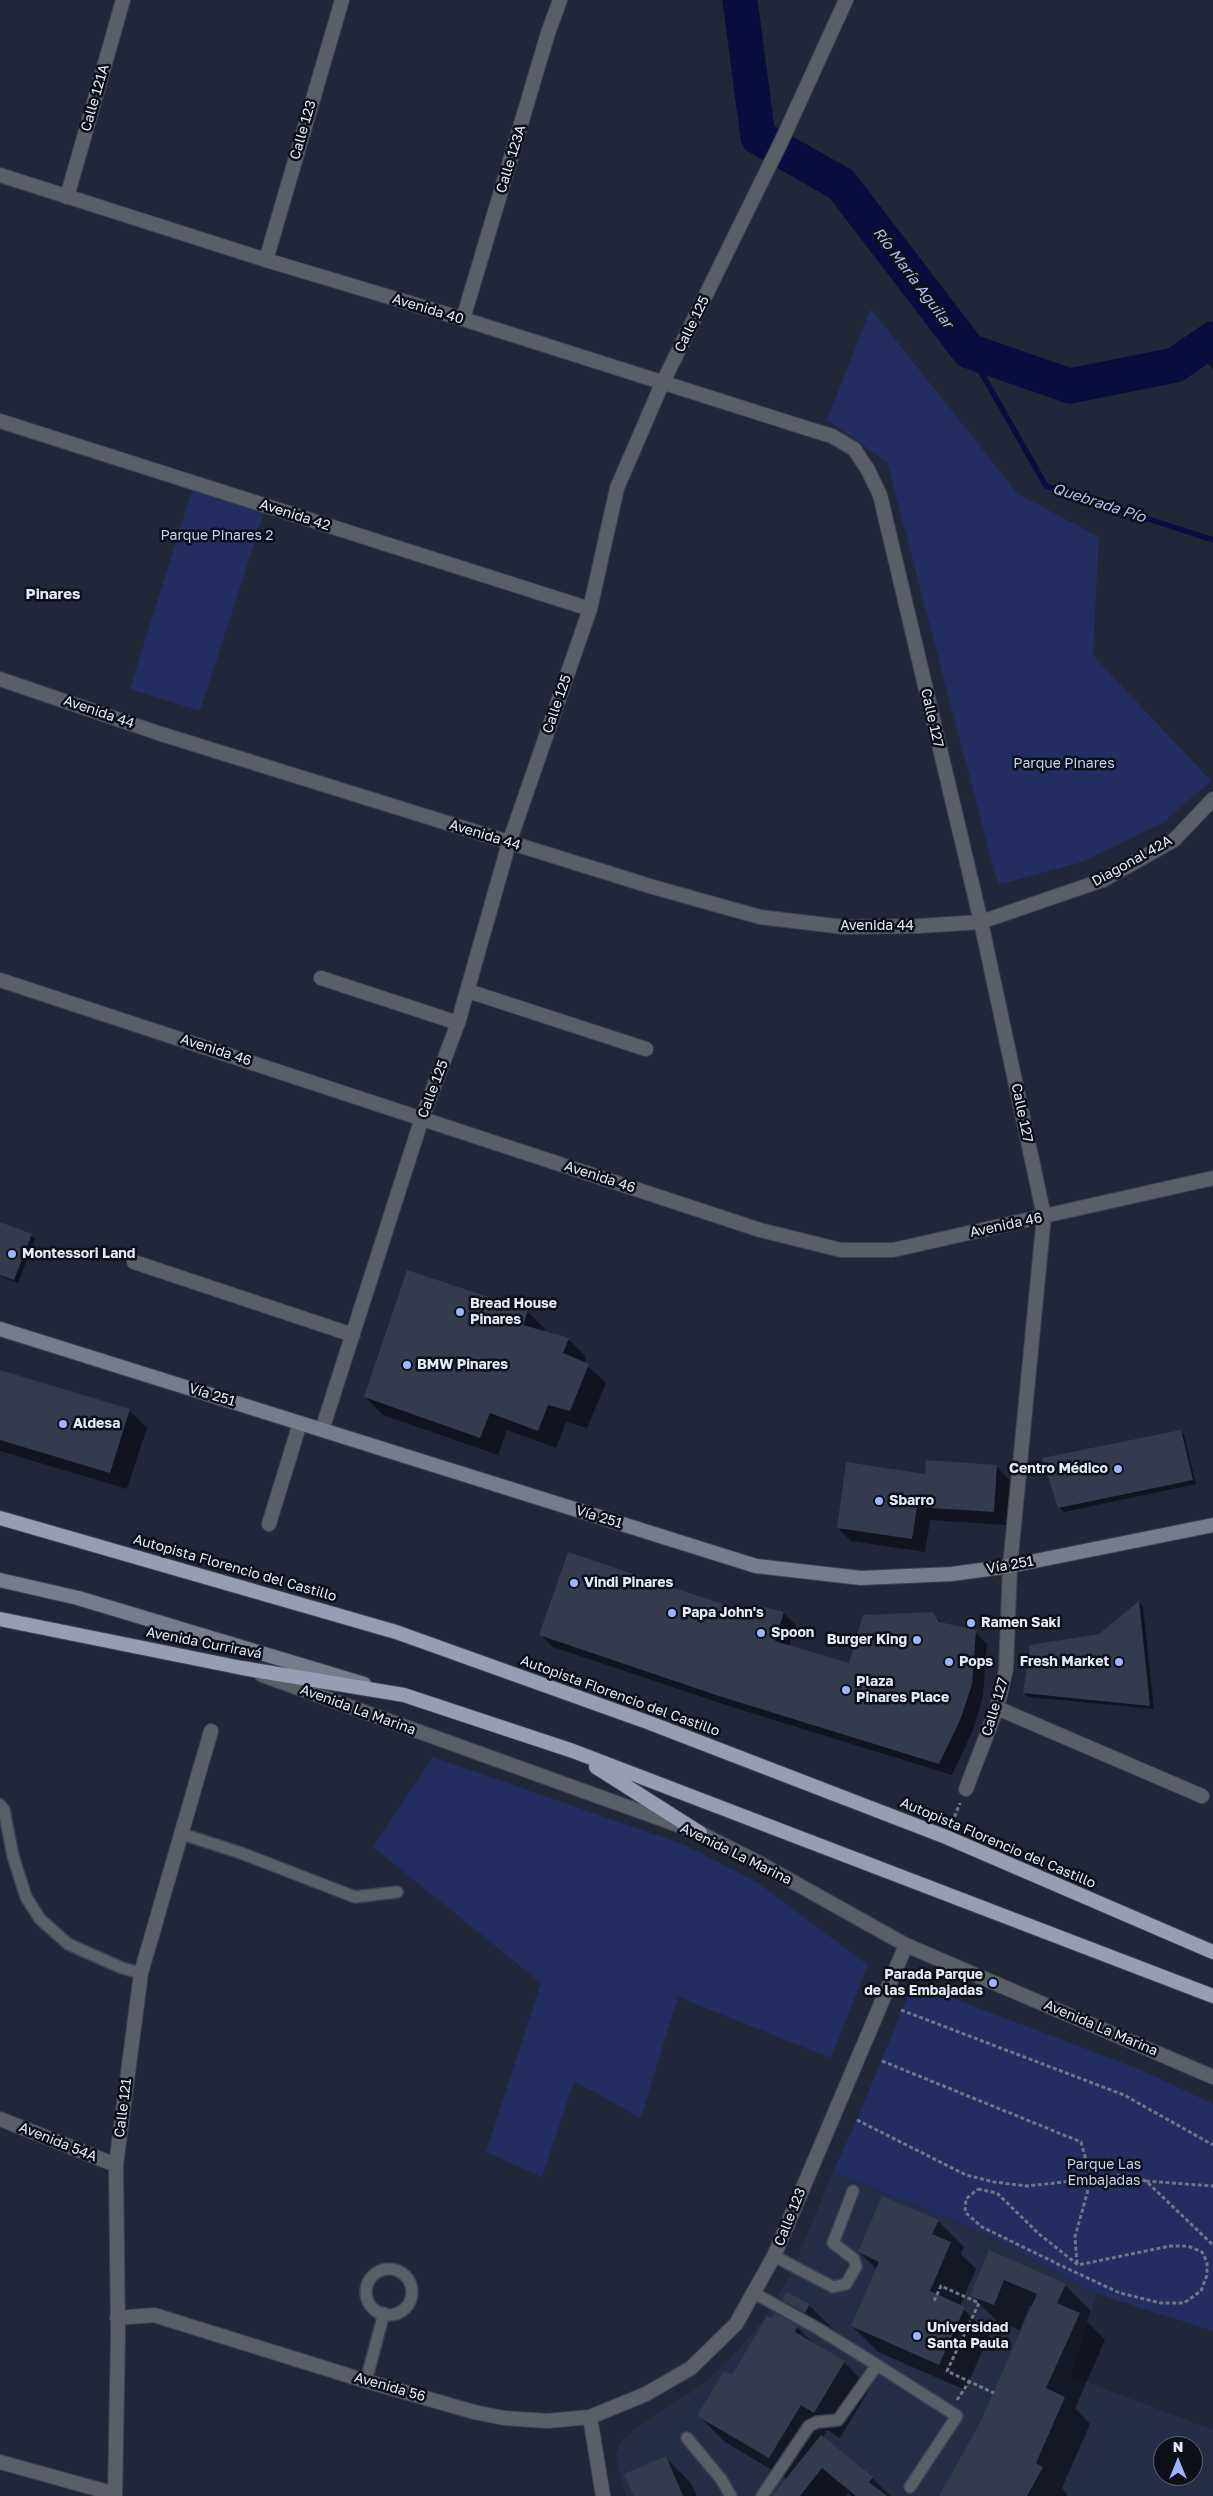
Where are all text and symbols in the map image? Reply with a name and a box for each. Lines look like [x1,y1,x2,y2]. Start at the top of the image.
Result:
street label: Calle 121A [77,63,113,133]
street label: Calle 123 [287,98,319,162]
street label: Calle 123A [493,123,529,195]
water label: Río María Aguilar [869,224,957,332]
street label: Avenida 40 [390,290,466,328]
street label: Calle 125 [671,293,713,355]
water label: Quebrada Pío [1050,480,1148,526]
street label: Avenida 42 [258,496,332,534]
park label: Parque Pinares 2 [161,528,273,544]
district label: Pinares [26,585,80,603]
street label: Calle 125 [539,672,575,736]
street label: Calle 127 [917,687,947,749]
street label: Avenida 44 [61,692,137,732]
park label: Parque Pinares [1013,756,1115,772]
street label: Avenida 44 [447,816,523,854]
street label: Diagonal 42A [1089,832,1175,890]
street label: Avenida 44 [840,918,914,934]
street label: Avenida 46 [178,1031,254,1069]
street label: Calle 125 [414,1058,452,1120]
street label: Calle 127 [1008,1082,1036,1144]
street label: Avenida 46 [562,1158,638,1196]
street label: Avenida 46 [968,1209,1044,1241]
place label: Montessori Land [22,1246,135,1262]
marker: Montessori Land [6,1248,18,1260]
place label: Bread House Pinares [470,1296,557,1328]
marker: Bread House Pinares [454,1306,466,1318]
place label: BMW Pinares [417,1357,508,1373]
marker: BMW Pinares [401,1359,413,1371]
street label: Vía 251 [187,1380,237,1410]
place label: Aldesa [73,1416,120,1432]
marker: Aldesa [57,1418,69,1430]
place label: Centro Médico [1009,1461,1108,1477]
marker: Centro Médico [1112,1463,1124,1475]
place label: Sbarro [889,1493,934,1509]
marker: Sbarro [873,1495,885,1507]
street label: Vía 251 [574,1502,624,1532]
street label: Autopista Florencio del Castillo [131,1531,339,1605]
street label: Vía 251 [985,1553,1035,1577]
place label: Vindi Pinares [584,1575,673,1591]
marker: Vindi Pinares [568,1577,580,1589]
place label: Papa John's [682,1605,764,1621]
marker: Papa John's [666,1607,678,1619]
place label: Ramen Saki [981,1615,1061,1631]
marker: Ramen Saki [965,1617,977,1629]
street label: Avenida Curriravá [145,1624,263,1662]
place label: Spoon [771,1625,814,1641]
marker: Spoon [755,1627,767,1639]
place label: Burger King [827,1632,907,1648]
marker: Burger King [911,1634,923,1646]
street label: Autopista Florencio del Castillo [518,1652,722,1740]
place label: Pops [959,1654,993,1670]
place label: Fresh Market [1020,1654,1109,1670]
marker: Pops [943,1656,955,1668]
marker: Fresh Market [1113,1656,1125,1668]
place label: Plaza Pinares Place [856,1674,949,1706]
street label: Calle 127 [978,1676,1012,1738]
street label: Avenida La Marina [298,1681,418,1739]
marker: Plaza Pinares Place [840,1684,852,1696]
street label: Autopista Florencio del Castillo [898,1794,1098,1892]
street label: Avenida La Marina [678,1820,794,1888]
place label: Parada Parque de las Embajadas [864,1967,983,2000]
marker: Parada Parque de las Embajadas [987,1977,999,1989]
street label: Avenida La Marina [1042,1996,1160,2060]
street label: Calle 121 [111,2077,135,2139]
street label: Avenida 54A [17,2119,99,2165]
park label: Parque Las Embajadas [1067,2157,1141,2190]
street label: Calle 123 [771,2186,809,2248]
place label: Universidad Santa Paula [927,2320,1009,2352]
marker: Universidad Santa Paula [911,2330,923,2342]
street label: Avenida 56 [353,2369,427,2405]
north arrow [1153,2436,1203,2486]
text: N [1173,2438,1183,2455]

